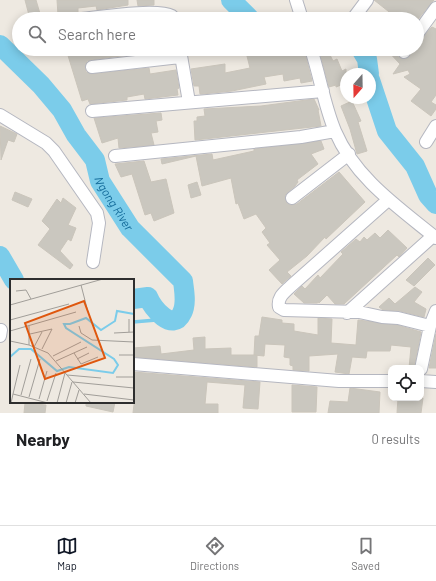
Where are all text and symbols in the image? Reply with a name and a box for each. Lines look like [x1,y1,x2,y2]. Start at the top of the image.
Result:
search box [12,12,424,56]
icon: search [26,23,48,45]
text: Search here [58,25,136,43]
north arrow [340,68,376,104]
water label: Ngong River [92,175,137,233]
inset map [10,279,134,403]
map controls [388,365,424,401]
button: locate [388,365,424,401]
text: Nearby [16,429,70,449]
text: 0 results [371,431,420,447]
tab: Map [56,535,78,572]
tab: Directions [190,535,239,572]
tab: Saved [351,535,380,572]

